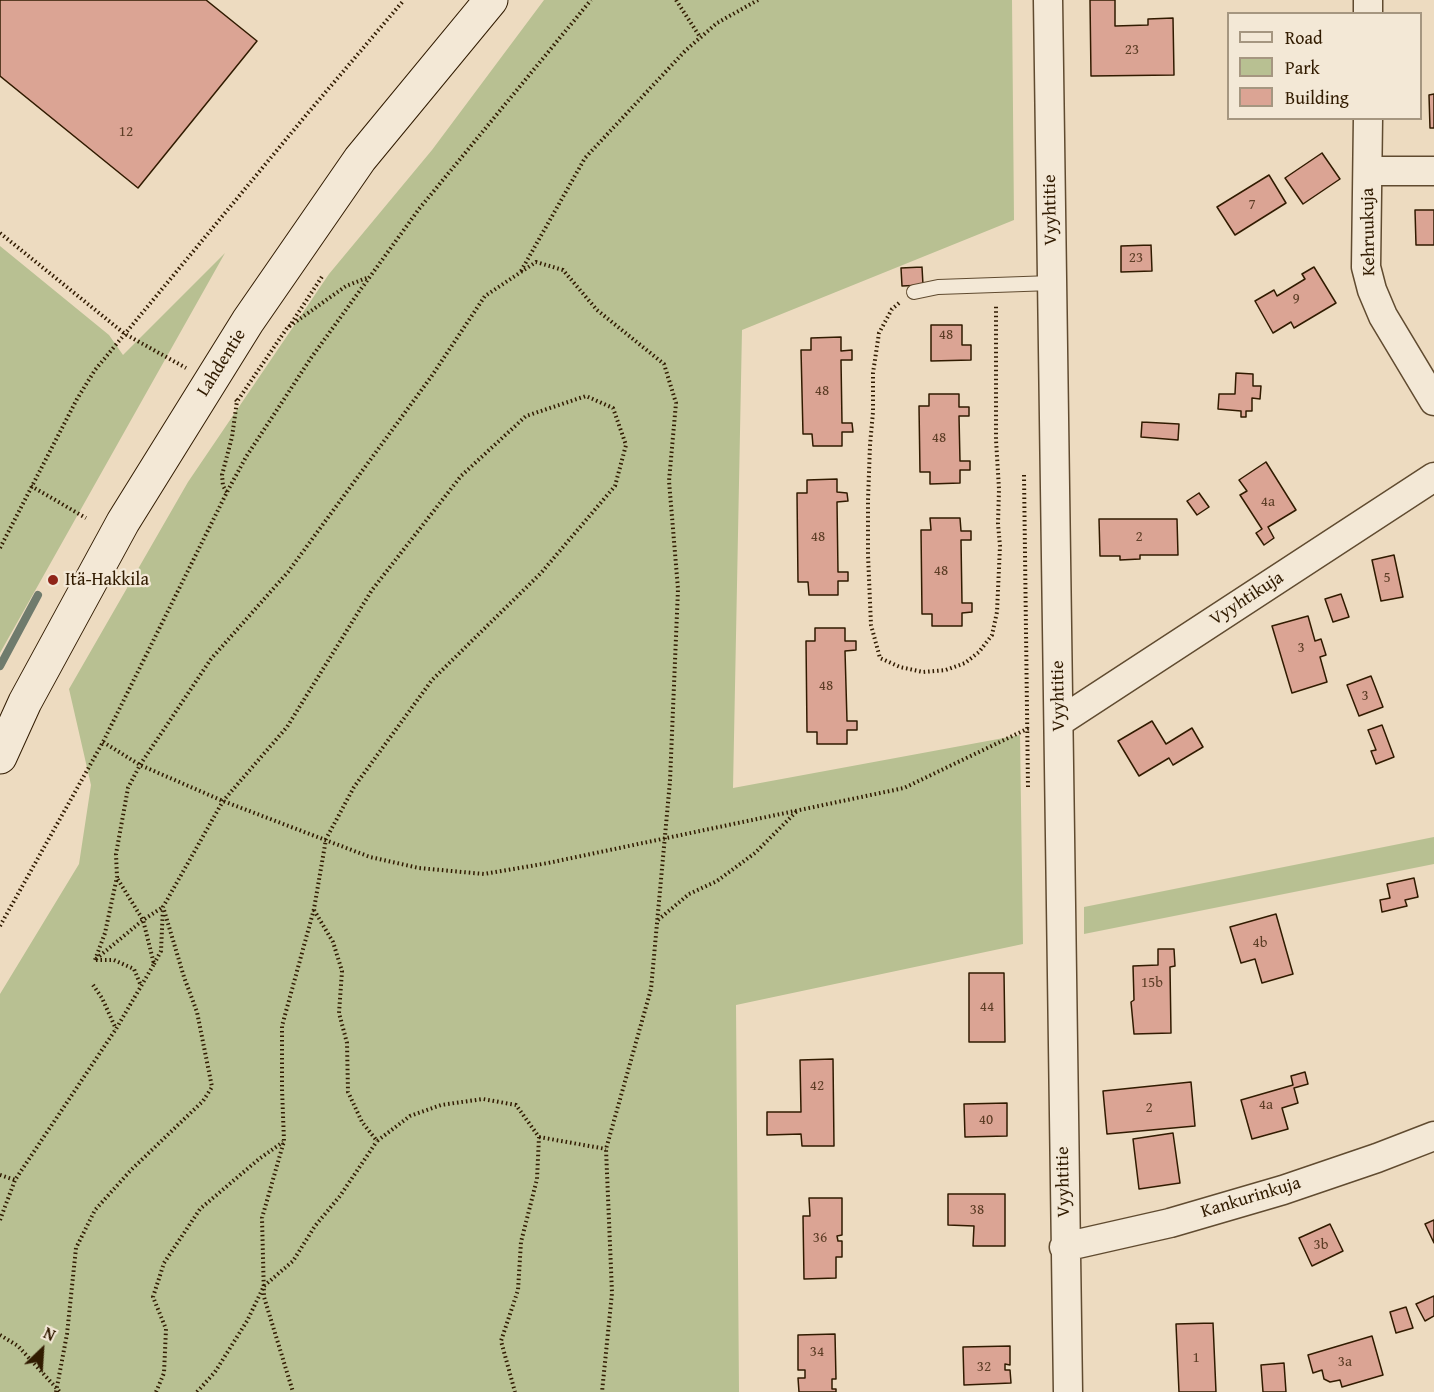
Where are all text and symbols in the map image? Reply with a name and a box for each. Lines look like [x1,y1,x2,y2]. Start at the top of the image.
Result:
legend [1227,12,1422,120]
text: Road [1285,24,1323,51]
house number: 23 [1125,41,1139,59]
text: Park [1285,54,1320,81]
text: Building [1285,84,1349,111]
house number: 12 [119,123,133,141]
street label: Vyyhtitie [1040,174,1062,246]
street label: Kehruukuja [1357,188,1381,276]
house number: 7 [1248,196,1256,214]
house number: 23 [1129,249,1143,267]
house number: 9 [1292,290,1300,308]
street label: Lahdentie [193,325,251,401]
house number: 48 [939,326,953,344]
house number: 48 [815,382,829,400]
house number: 48 [932,429,946,447]
house number: 4a [1261,493,1275,511]
house number: 48 [811,528,825,546]
house number: 2 [1135,528,1143,546]
house number: 48 [934,562,948,580]
street label: Vyyhtikuja [1206,567,1288,631]
place label: Itä-Hakkila [65,569,149,591]
house number: 5 [1383,569,1391,587]
marker: Itä-Hakkila [46,573,60,587]
house number: 3 [1297,639,1305,657]
street label: Vyyhtitie [1048,660,1070,732]
house number: 48 [819,677,833,695]
house number: 3 [1361,687,1369,705]
house number: 4b [1253,934,1267,952]
house number: 15b [1141,974,1163,992]
house number: 44 [980,998,994,1016]
house number: 42 [810,1077,824,1095]
house number: 4a [1259,1096,1273,1114]
house number: 2 [1145,1099,1153,1117]
house number: 40 [979,1111,993,1129]
street label: Vyyhtitie [1053,1146,1075,1218]
street label: Kankurinkuja [1199,1173,1303,1223]
house number: 38 [970,1201,984,1219]
house number: 36 [813,1229,827,1247]
house number: 3b [1314,1236,1328,1254]
north arrow [12,1320,72,1380]
text: N [40,1321,60,1347]
house number: 34 [810,1343,824,1361]
house number: 1 [1192,1349,1200,1367]
house number: 3a [1338,1353,1352,1371]
house number: 32 [977,1358,991,1376]

